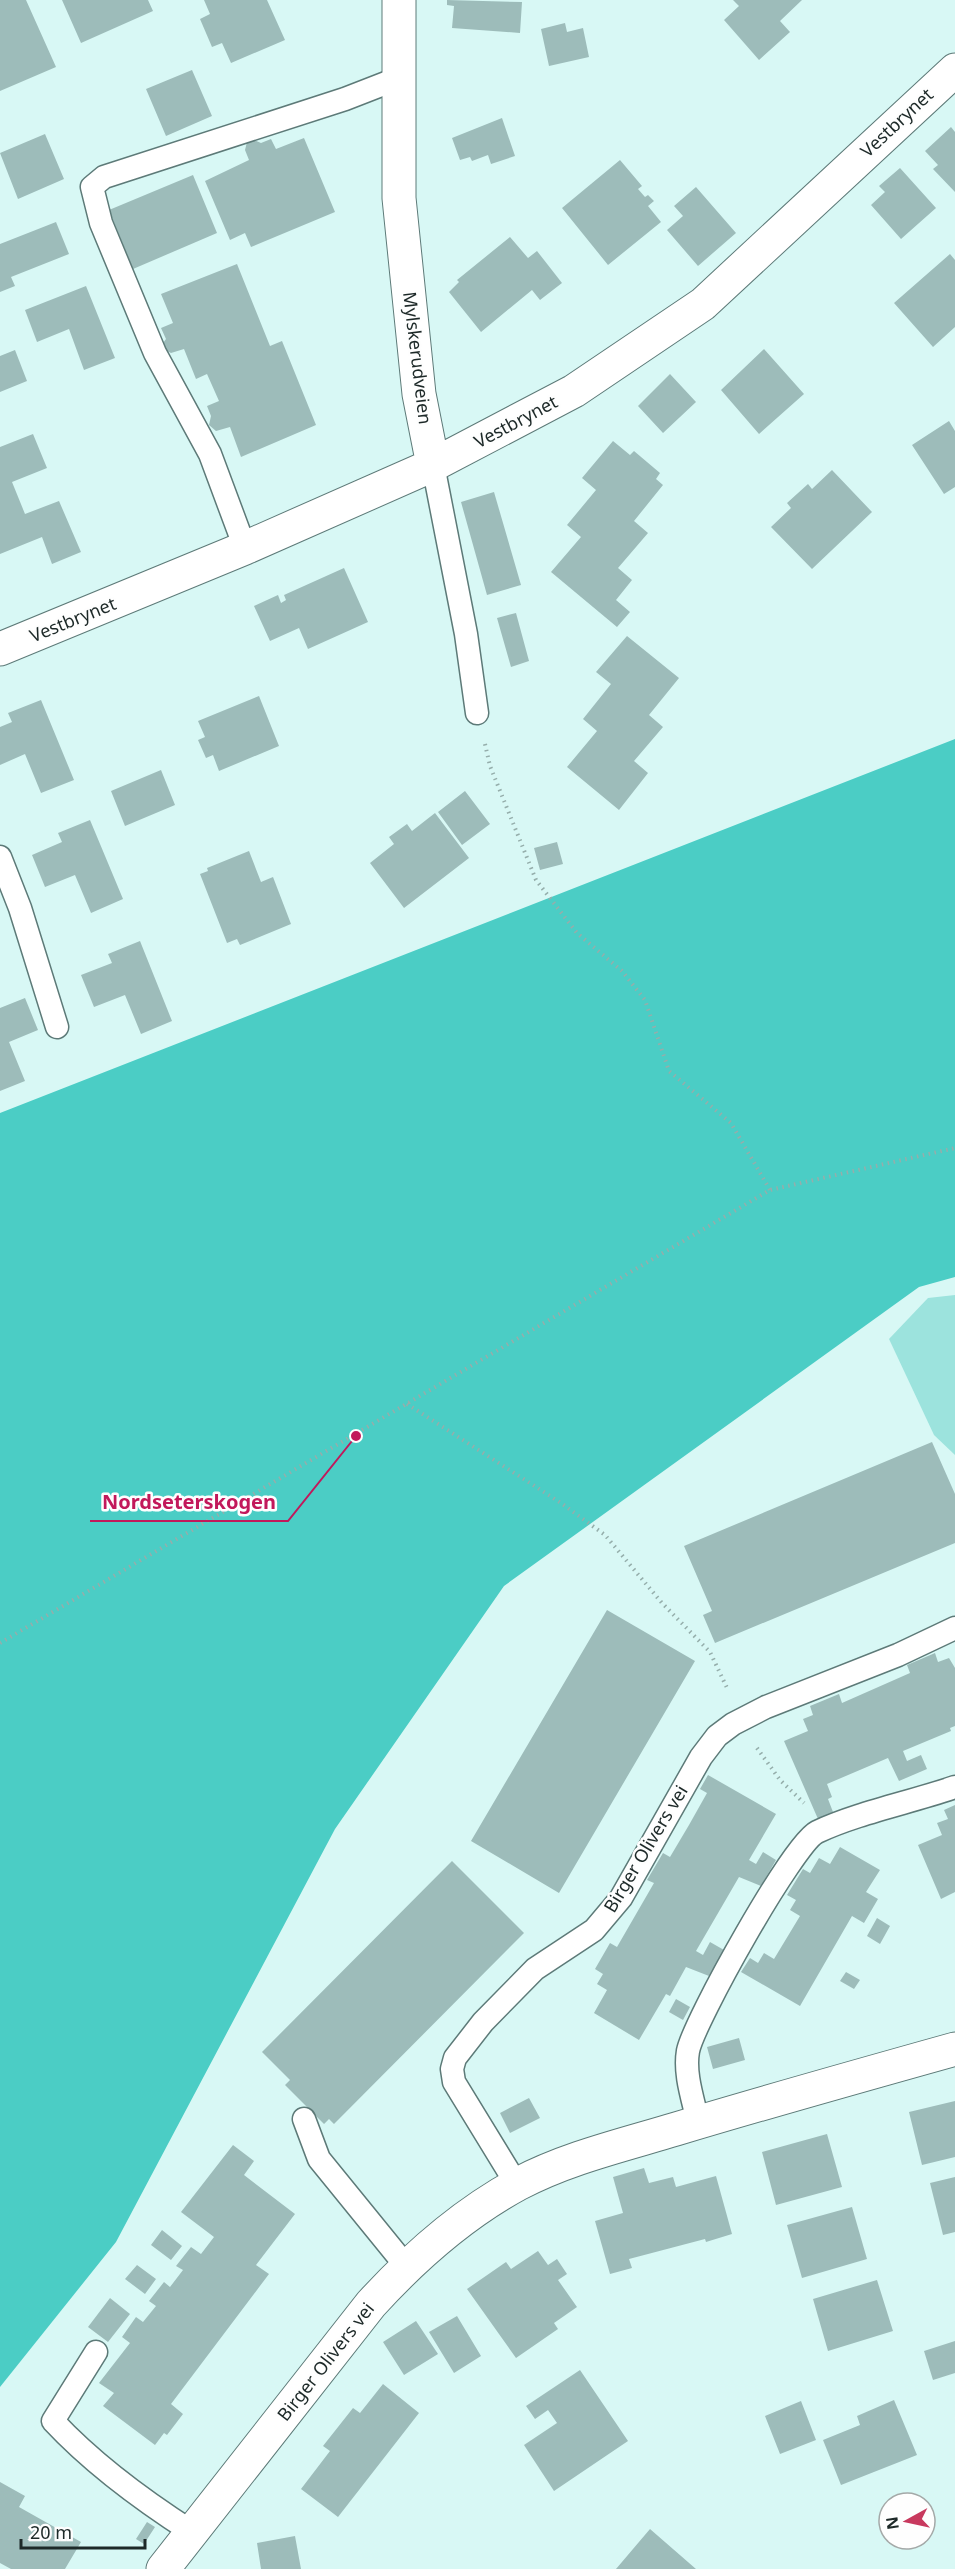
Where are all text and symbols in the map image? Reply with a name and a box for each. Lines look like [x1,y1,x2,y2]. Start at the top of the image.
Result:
street label: Vestbrynet [855,82,938,162]
street label: Mylskerudveien [398,290,438,426]
street label: Vestbrynet [470,389,562,453]
street label: Vestbrynet [26,591,120,647]
callout: Nordseterskogen [90,1483,288,1521]
text: Nordseterskogen [102,1488,276,1515]
street label: Birger Olivers vei [598,1780,693,1916]
street label: Birger Olivers vei [271,2297,379,2426]
north arrow [877,2491,937,2551]
scale bar [21,2512,146,2550]
text: N [880,2515,904,2531]
text: 20 m [30,2520,72,2544]

